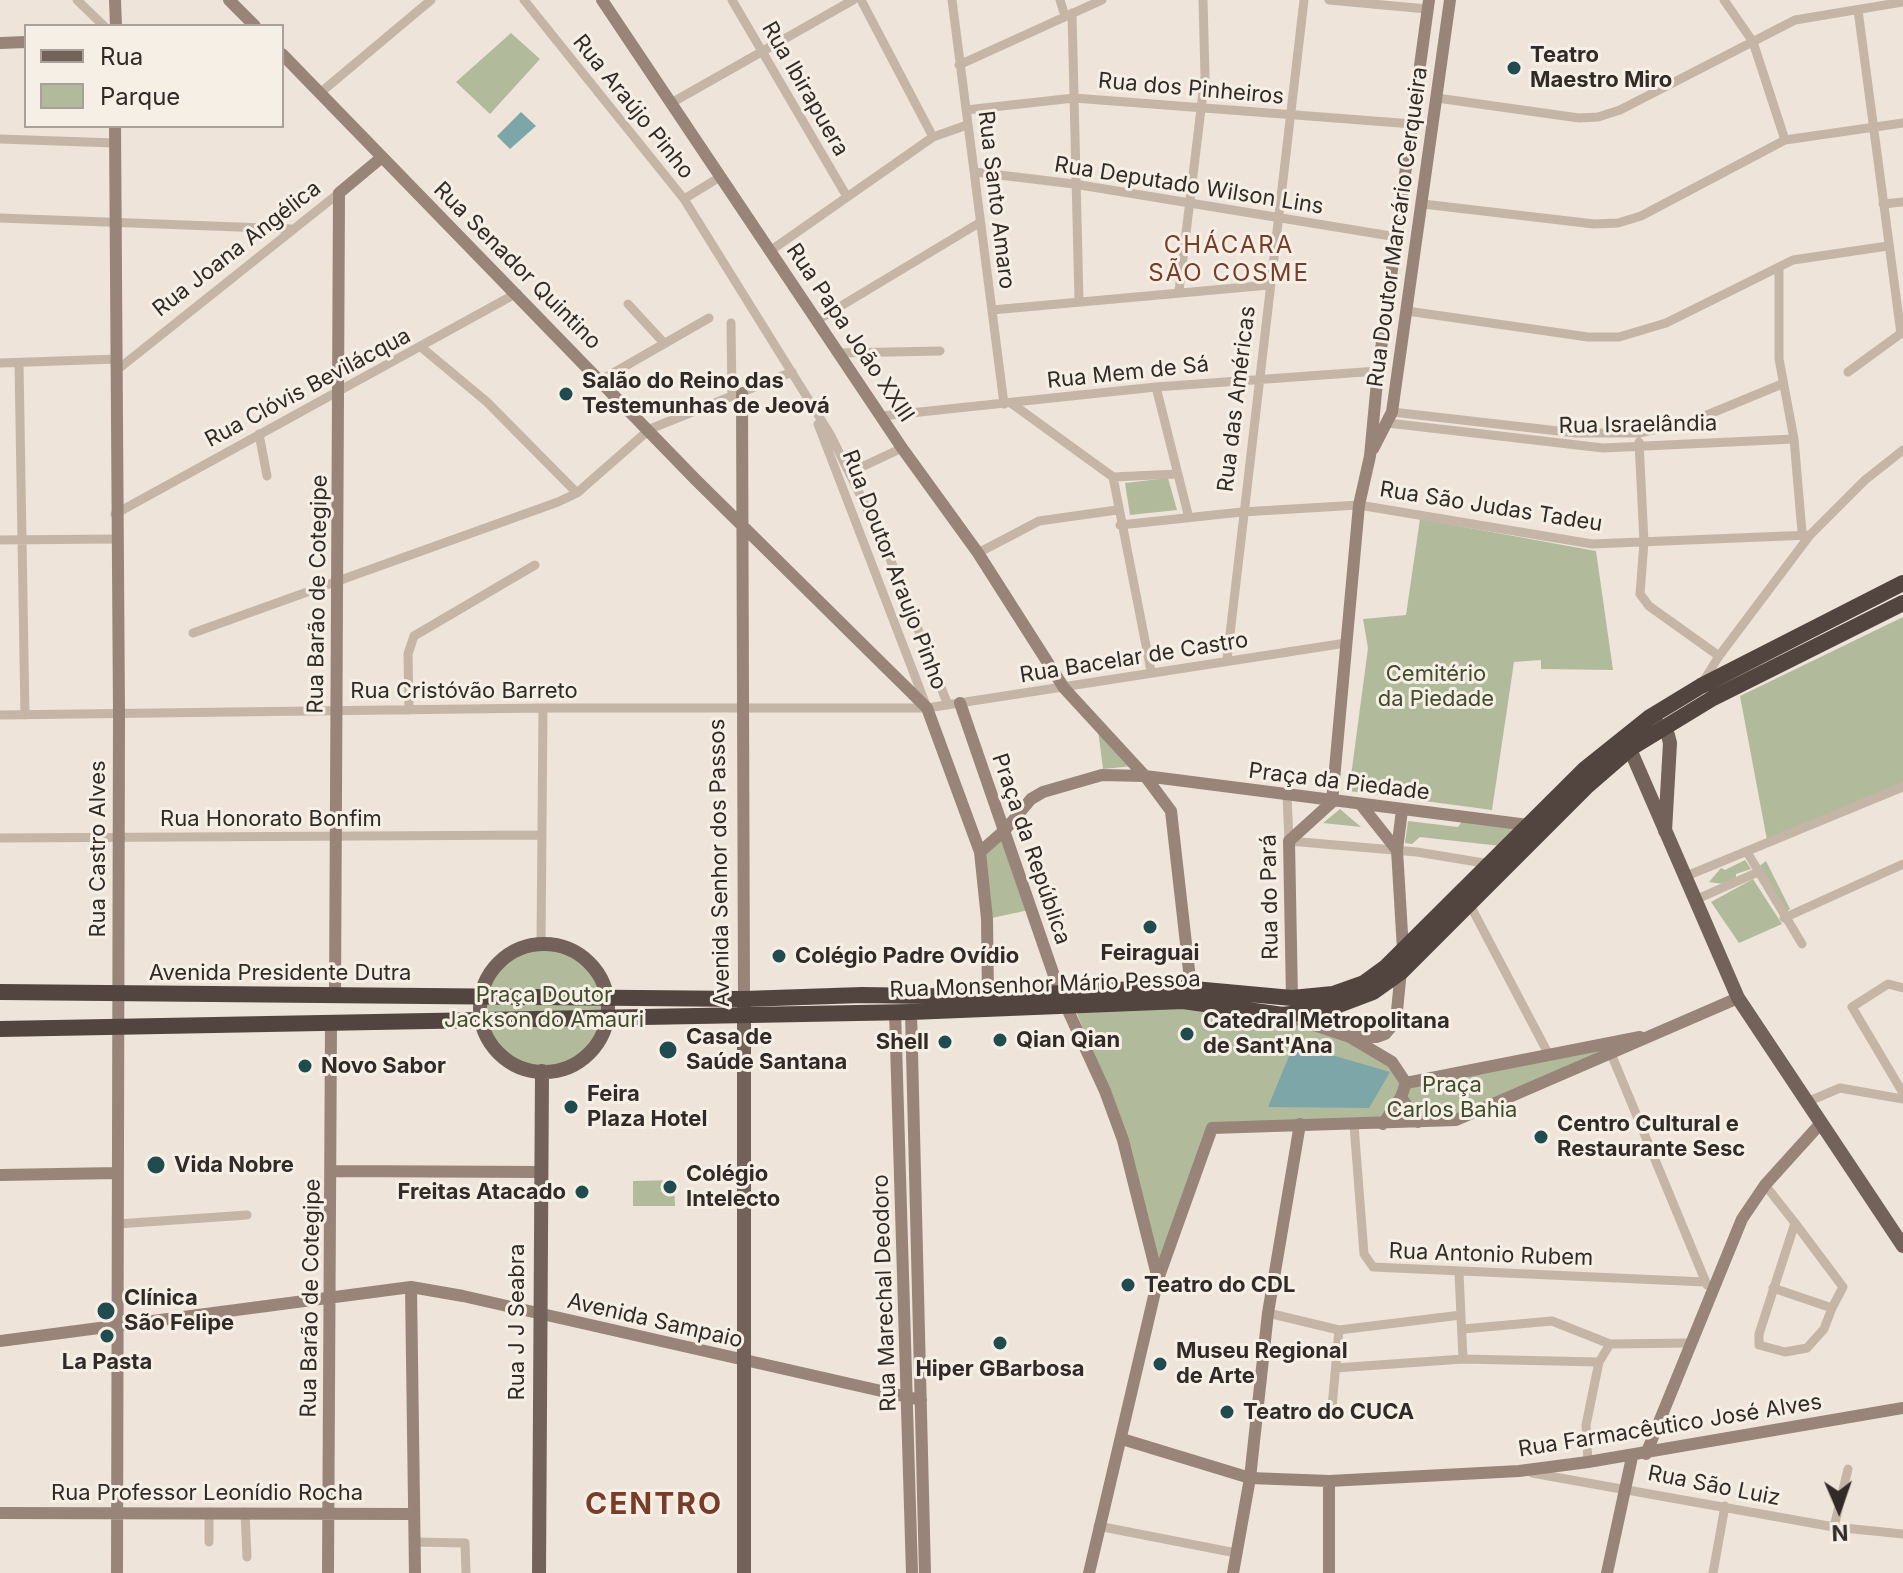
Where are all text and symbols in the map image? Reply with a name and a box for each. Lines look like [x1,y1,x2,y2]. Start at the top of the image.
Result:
street label: Rua Ibirapuera [756,17,854,161]
legend [24,24,284,128]
street label: Rua Araújo Pinho [567,30,699,184]
text: Rua [100,42,143,71]
place label: Teatro Maestro Miro [1530,42,1672,94]
marker: Teatro Maestro Miro [1505,59,1523,77]
street label: Rua Doutor Marcário Cerqueira [1362,65,1434,389]
street label: Rua dos Pinheiros [1097,68,1285,110]
text: Parque [100,82,180,111]
street label: Rua Santo Amaro [972,109,1020,291]
street label: Rua Deputado Wilson Lins [1053,152,1325,220]
street label: Rua Joana Angélica [148,175,326,323]
street label: Rua Senador Quintino [428,177,606,355]
district label: CHÁCARA SÃO COSME [1148,232,1310,288]
street label: Rua Papa João XXIII [780,239,920,427]
street label: Rua das Américas [1212,304,1262,494]
street label: Rua Clóvis Bevilácqua [201,323,415,453]
street label: Rua Mem de Sá [1046,351,1210,395]
place label: Salão do Reino das Testemunhas de Jeová [582,368,830,420]
marker: Salão do Reino das Testemunhas de Jeová [557,385,575,403]
street label: Rua Israelândia [1559,410,1717,440]
street label: Rua Doutor Araujo Pinho [836,446,952,694]
street label: Rua Barão de Cotegipe [303,474,333,714]
street label: Rua São Judas Tadeu [1378,476,1604,538]
street label: Rua Bacelar de Castro [1018,627,1250,689]
park label: Cemitério da Piedade [1378,661,1494,712]
street label: Rua Cristóvão Barreto [350,678,578,704]
street label: Avenida Senhor dos Passos [704,719,736,1007]
street label: Praça da República [986,750,1076,948]
street label: Praça da Piedade [1247,758,1431,806]
street label: Rua Castro Alves [85,760,111,938]
street label: Rua Honorato Bonfim [160,806,382,832]
street label: Rua do Pará [1256,834,1284,960]
marker: Feiraguai [1141,918,1159,936]
place label: Feiraguai [1100,940,1200,966]
place label: Colégio Padre Ovídio [795,943,1019,969]
marker: Colégio Padre Ovídio [770,947,788,965]
street label: Avenida Presidente Dutra [149,960,411,986]
street label: Rua Monsenhor Mário Pessoa [889,966,1201,1004]
park label: Praça Doutor Jackson do Amauri [444,982,644,1034]
place label: Catedral Metropolitana de Sant'Ana [1203,1008,1450,1060]
place label: Casa de Saúde Santana [686,1024,847,1076]
marker: Catedral Metropolitana de Sant'Ana [1178,1025,1196,1043]
place label: Qian Qian [1016,1027,1120,1053]
place label: Shell [876,1029,929,1055]
marker: Qian Qian [991,1031,1009,1049]
marker: Shell [936,1033,954,1051]
marker: Casa de Saúde Santana [657,1039,679,1061]
place label: Novo Sabor [321,1053,446,1079]
marker: Novo Sabor [296,1057,314,1075]
park label: Praça Carlos Bahia [1387,1072,1517,1124]
place label: Feira Plaza Hotel [587,1081,707,1132]
marker: Feira Plaza Hotel [562,1098,580,1116]
place label: Centro Cultural e Restaurante Sesc [1557,1111,1745,1162]
marker: Centro Cultural e Restaurante Sesc [1532,1128,1550,1146]
place label: Vida Nobre [174,1152,294,1178]
marker: Vida Nobre [145,1154,167,1176]
place label: Colégio Intelecto [686,1161,780,1212]
street label: Rua Marechal Deodoro [868,1174,902,1412]
street label: Rua Barão de Cotegipe [296,1178,326,1418]
marker: Colégio Intelecto [661,1178,679,1196]
place label: Freitas Atacado [398,1179,566,1205]
marker: Freitas Atacado [573,1183,591,1201]
street label: Rua Antonio Rubem [1388,1238,1594,1272]
street label: Rua J J Seabra [504,1244,530,1400]
place label: Teatro do CDL [1144,1272,1295,1298]
marker: Teatro do CDL [1119,1276,1137,1294]
place label: Clínica São Felipe [124,1285,234,1336]
street label: Avenida Sampaio [565,1288,745,1354]
marker: Clínica São Felipe [95,1300,117,1322]
marker: La Pasta [98,1327,116,1345]
marker: Hiper GBarbosa [991,1334,1009,1352]
place label: Museu Regional de Arte [1176,1338,1348,1390]
place label: La Pasta [62,1349,152,1375]
marker: Museu Regional de Arte [1151,1355,1169,1373]
place label: Hiper GBarbosa [915,1356,1085,1382]
street label: Rua Farmacêutico José Alves [1516,1389,1824,1463]
place label: Teatro do CUCA [1243,1399,1414,1425]
marker: Teatro do CUCA [1218,1403,1236,1421]
street label: Rua São Luiz [1645,1460,1783,1512]
north arrow [1799,1469,1879,1549]
street label: Rua Professor Leonídio Rocha [51,1480,363,1506]
district label: CENTRO [585,1487,723,1523]
text: N [1831,1520,1849,1546]

